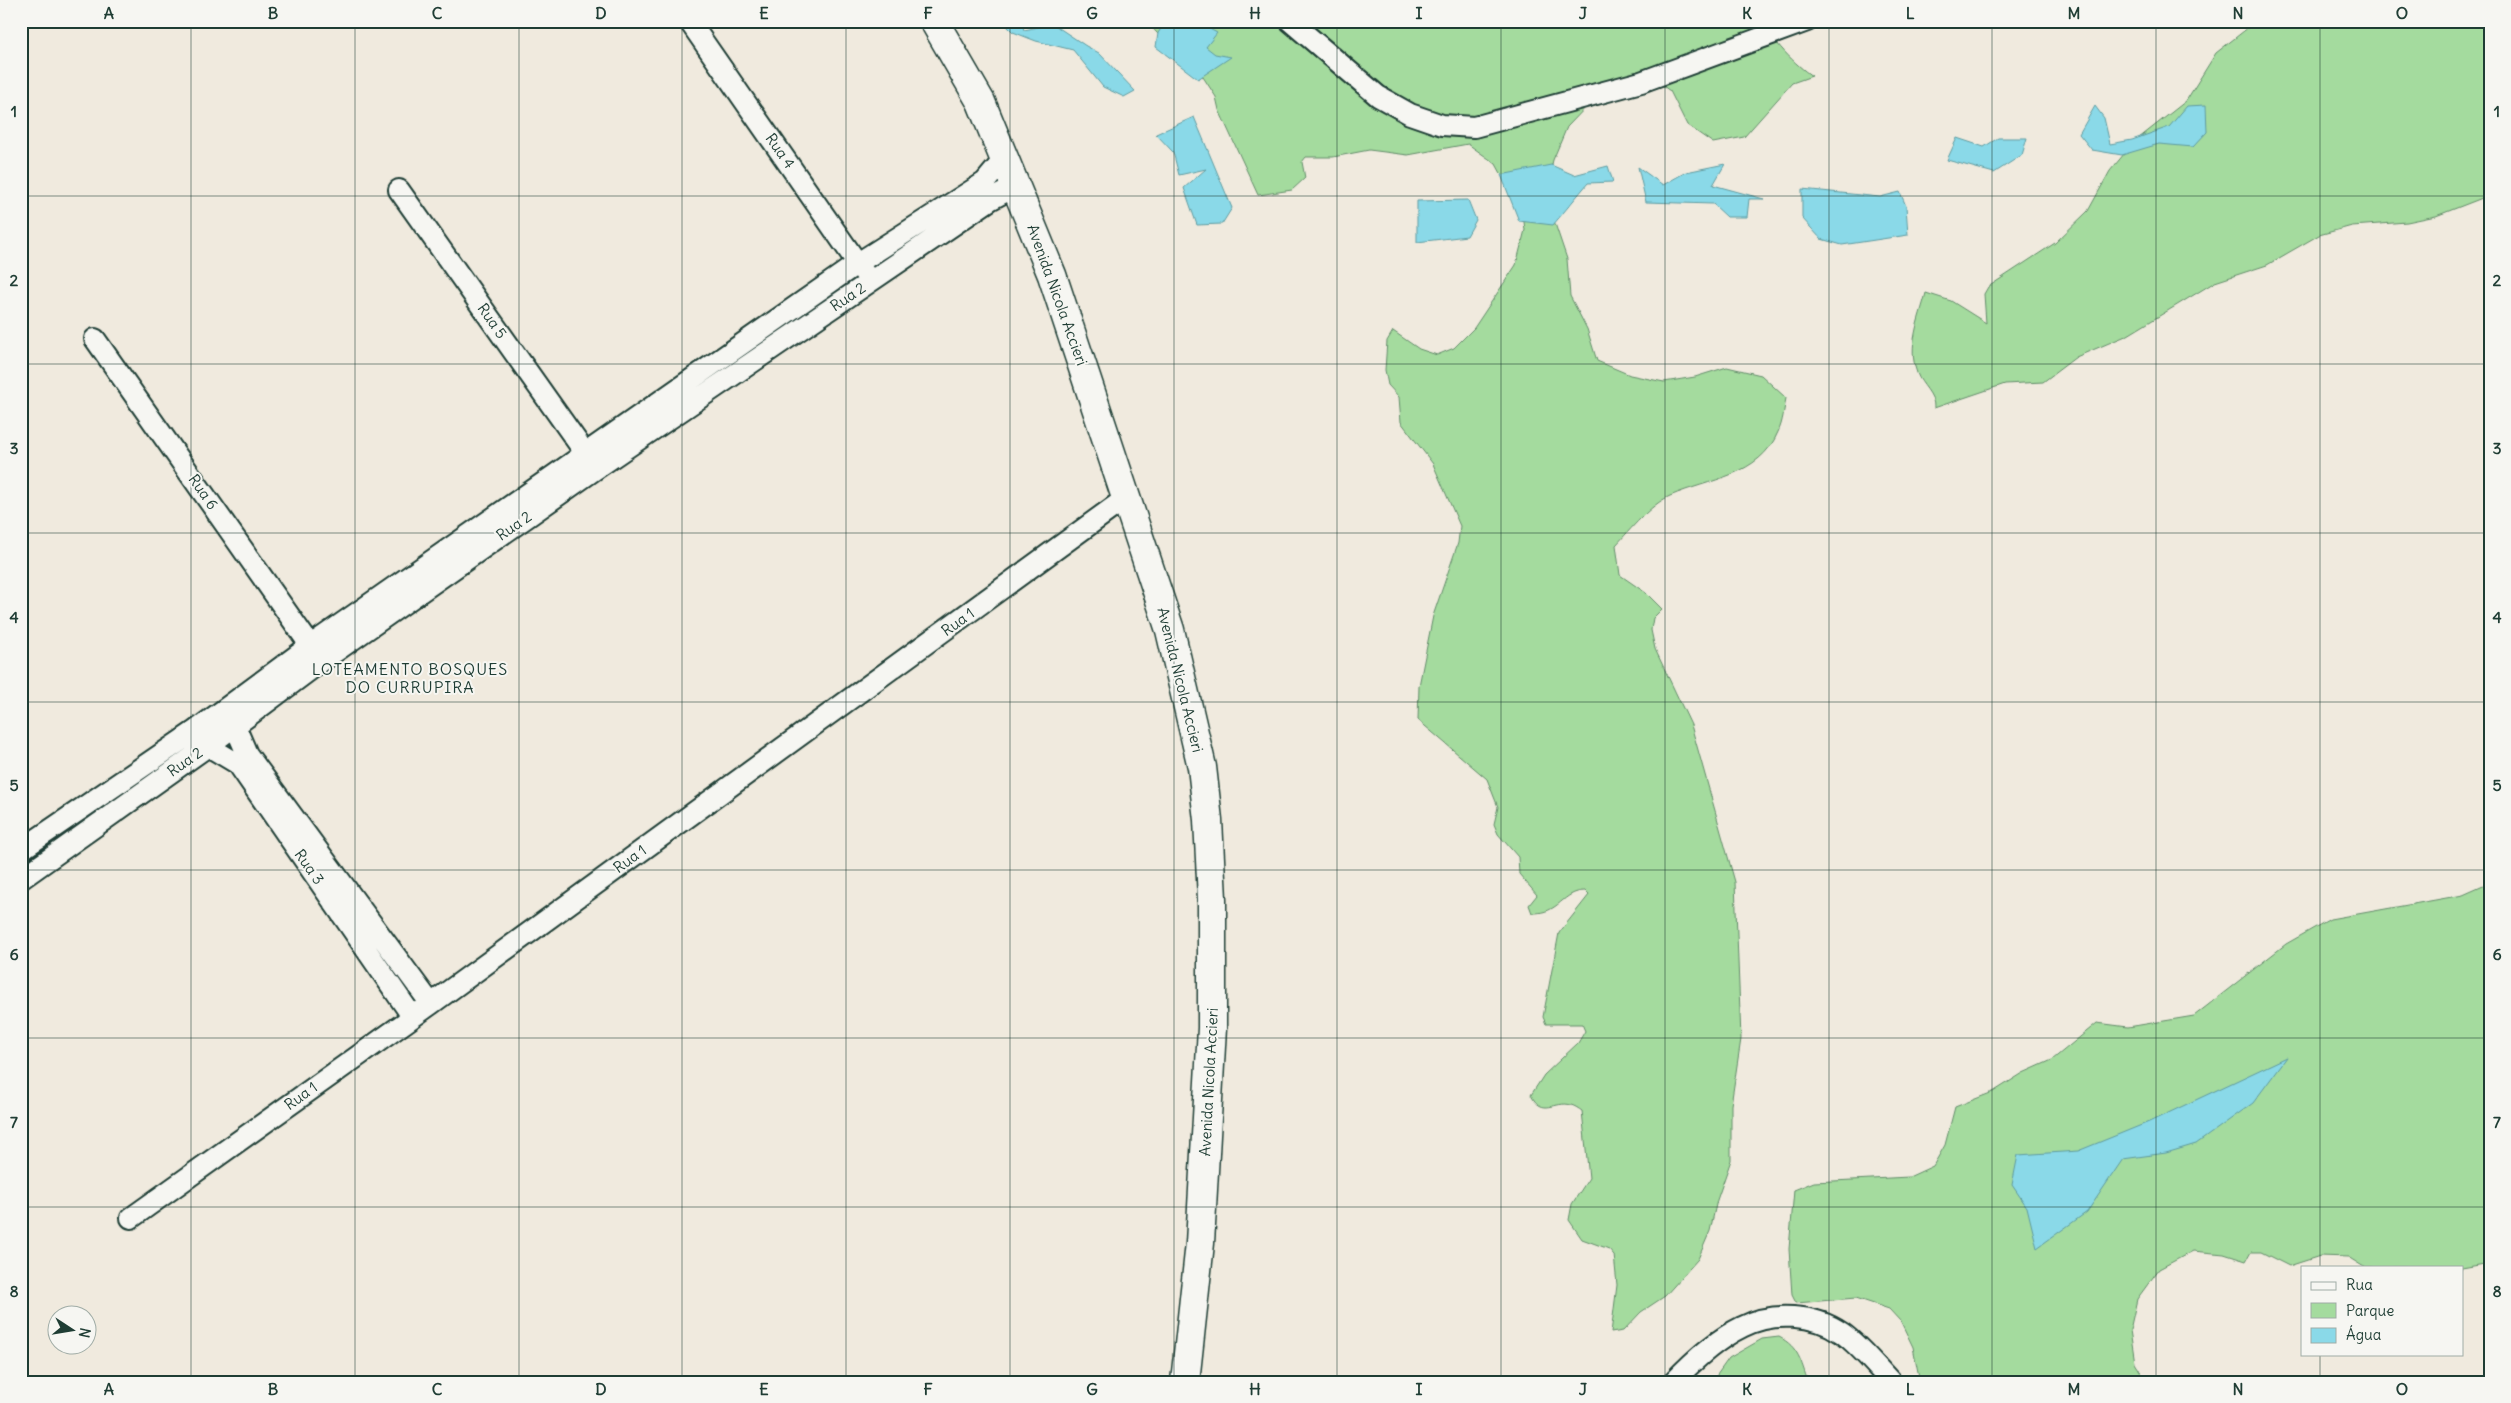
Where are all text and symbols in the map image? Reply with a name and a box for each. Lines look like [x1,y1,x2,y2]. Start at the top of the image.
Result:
text: A [104,3,114,23]
text: B [268,3,279,23]
text: C [432,3,443,23]
text: D [595,3,607,23]
text: E [759,3,769,23]
text: F [923,3,933,23]
text: G [1086,3,1098,23]
text: H [1249,3,1261,23]
text: I [1416,3,1423,23]
text: J [1579,3,1588,23]
text: K [1742,3,1752,23]
text: L [1906,3,1915,23]
text: M [2068,3,2081,23]
text: N [2232,3,2244,23]
text: O [2396,3,2408,23]
text: 1 [11,101,17,121]
text: 1 [2494,101,2500,121]
street label: Rua 4 [761,129,800,172]
street label: Avenida Nicola Accieri [1023,222,1092,368]
text: 2 [10,270,19,290]
text: 2 [2493,270,2502,290]
street label: Rua 2 [826,278,869,315]
street label: Rua 5 [473,299,511,342]
text: 3 [9,438,19,458]
text: 3 [2492,438,2502,458]
street label: Rua 6 [184,470,222,513]
street label: Rua 2 [492,507,535,544]
street label: Rua 1 [937,603,978,640]
street label: Avenida Nicola Accieri [1153,605,1208,754]
text: 4 [9,607,19,627]
text: 4 [2492,607,2502,627]
district label: LOTEAMENTO BOSQUES DO CURRUPIRA [312,659,508,697]
street label: Rua 2 [163,743,206,780]
text: 5 [9,775,19,795]
text: 5 [2492,775,2502,795]
street label: Rua 1 [609,840,650,877]
street label: Rua 3 [290,845,328,888]
text: 6 [9,944,19,964]
text: 6 [2492,944,2502,964]
street label: Avenida Nicola Accieri [1195,1007,1222,1157]
street label: Rua 1 [280,1077,321,1114]
text: 7 [10,1112,18,1132]
text: 7 [2493,1112,2501,1132]
legend [2301,1266,2464,1356]
text: Rua [2346,1275,2373,1294]
text: 8 [9,1281,19,1301]
text: 8 [2492,1281,2502,1301]
text: Parque [2346,1301,2394,1320]
north arrow [48,1306,98,1356]
text: Água [2346,1325,2382,1344]
text: N [75,1326,95,1339]
text: A [104,1379,114,1399]
text: B [268,1379,279,1399]
text: C [432,1379,443,1399]
text: D [595,1379,607,1399]
text: E [759,1379,769,1399]
text: F [923,1379,933,1399]
text: G [1086,1379,1098,1399]
text: H [1249,1379,1261,1399]
text: I [1416,1379,1423,1399]
text: J [1579,1379,1588,1399]
text: K [1742,1379,1752,1399]
text: L [1906,1379,1915,1399]
text: M [2068,1379,2081,1399]
text: N [2232,1379,2244,1399]
text: O [2396,1379,2408,1399]

